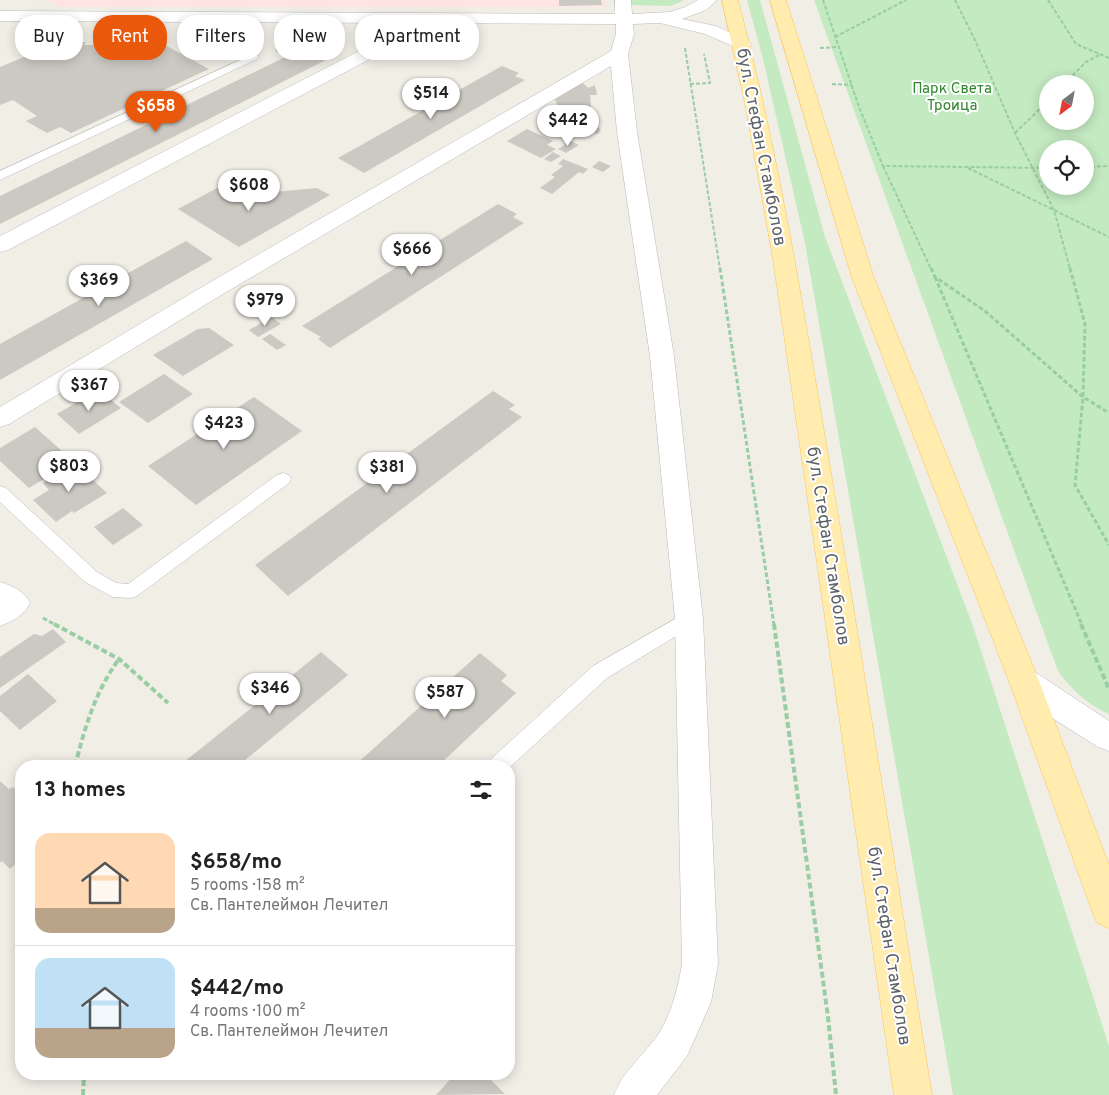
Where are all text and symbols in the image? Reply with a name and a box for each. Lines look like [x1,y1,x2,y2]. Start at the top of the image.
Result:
chip: Buy [15,15,83,60]
chip: Rent [93,15,167,60]
chip: Filters [177,15,264,60]
chip: New [274,15,345,60]
chip: Apartment [355,15,479,60]
street label: бул. Стефан Стамболов [730,46,791,248]
north arrow [1039,75,1094,130]
map controls [1039,75,1094,195]
pin: $514 [401,78,461,120]
park label: Парк Света Троица [912,80,992,116]
text: $514 [413,84,449,104]
pin: $658 [126,90,186,133]
text: $658 [136,97,176,117]
pin: $442 [538,104,598,147]
text: $442 [548,111,588,131]
button: locate [1039,140,1094,195]
pin: $608 [219,170,279,212]
text: $608 [229,176,269,196]
pin: $666 [382,234,442,276]
text: $666 [392,240,432,260]
pin: $369 [69,264,129,307]
text: $369 [80,271,118,291]
pin: $979 [235,284,295,327]
text: $979 [246,291,284,311]
pin: $367 [59,370,119,412]
text: $367 [70,376,108,396]
pin: $423 [194,408,254,450]
text: $423 [204,414,244,434]
street label: бул. Стефан Стамболов [800,445,855,647]
pin: $803 [39,450,99,493]
pin: $381 [357,452,417,494]
text: $803 [49,457,89,477]
text: $381 [369,458,405,478]
pin: $346 [240,672,300,715]
pin: $587 [415,676,475,719]
text: $346 [250,679,290,699]
text: $587 [426,683,464,703]
icon: filters [467,776,495,804]
text: 13 homes [35,777,126,804]
street label: бул. Стефан Стамболов [861,845,916,1047]
text: $658/mo [190,849,282,876]
icon: home [75,853,135,913]
text: 5 rooms · 158 m² [190,876,305,896]
text: Св. Пантелеймон Лечител [190,896,388,916]
text: $442/mo [190,975,284,1002]
icon: home [75,978,135,1038]
text: 4 rooms · 100 m² [190,1002,306,1022]
text: Св. Пантелеймон Лечител [190,1022,388,1042]

